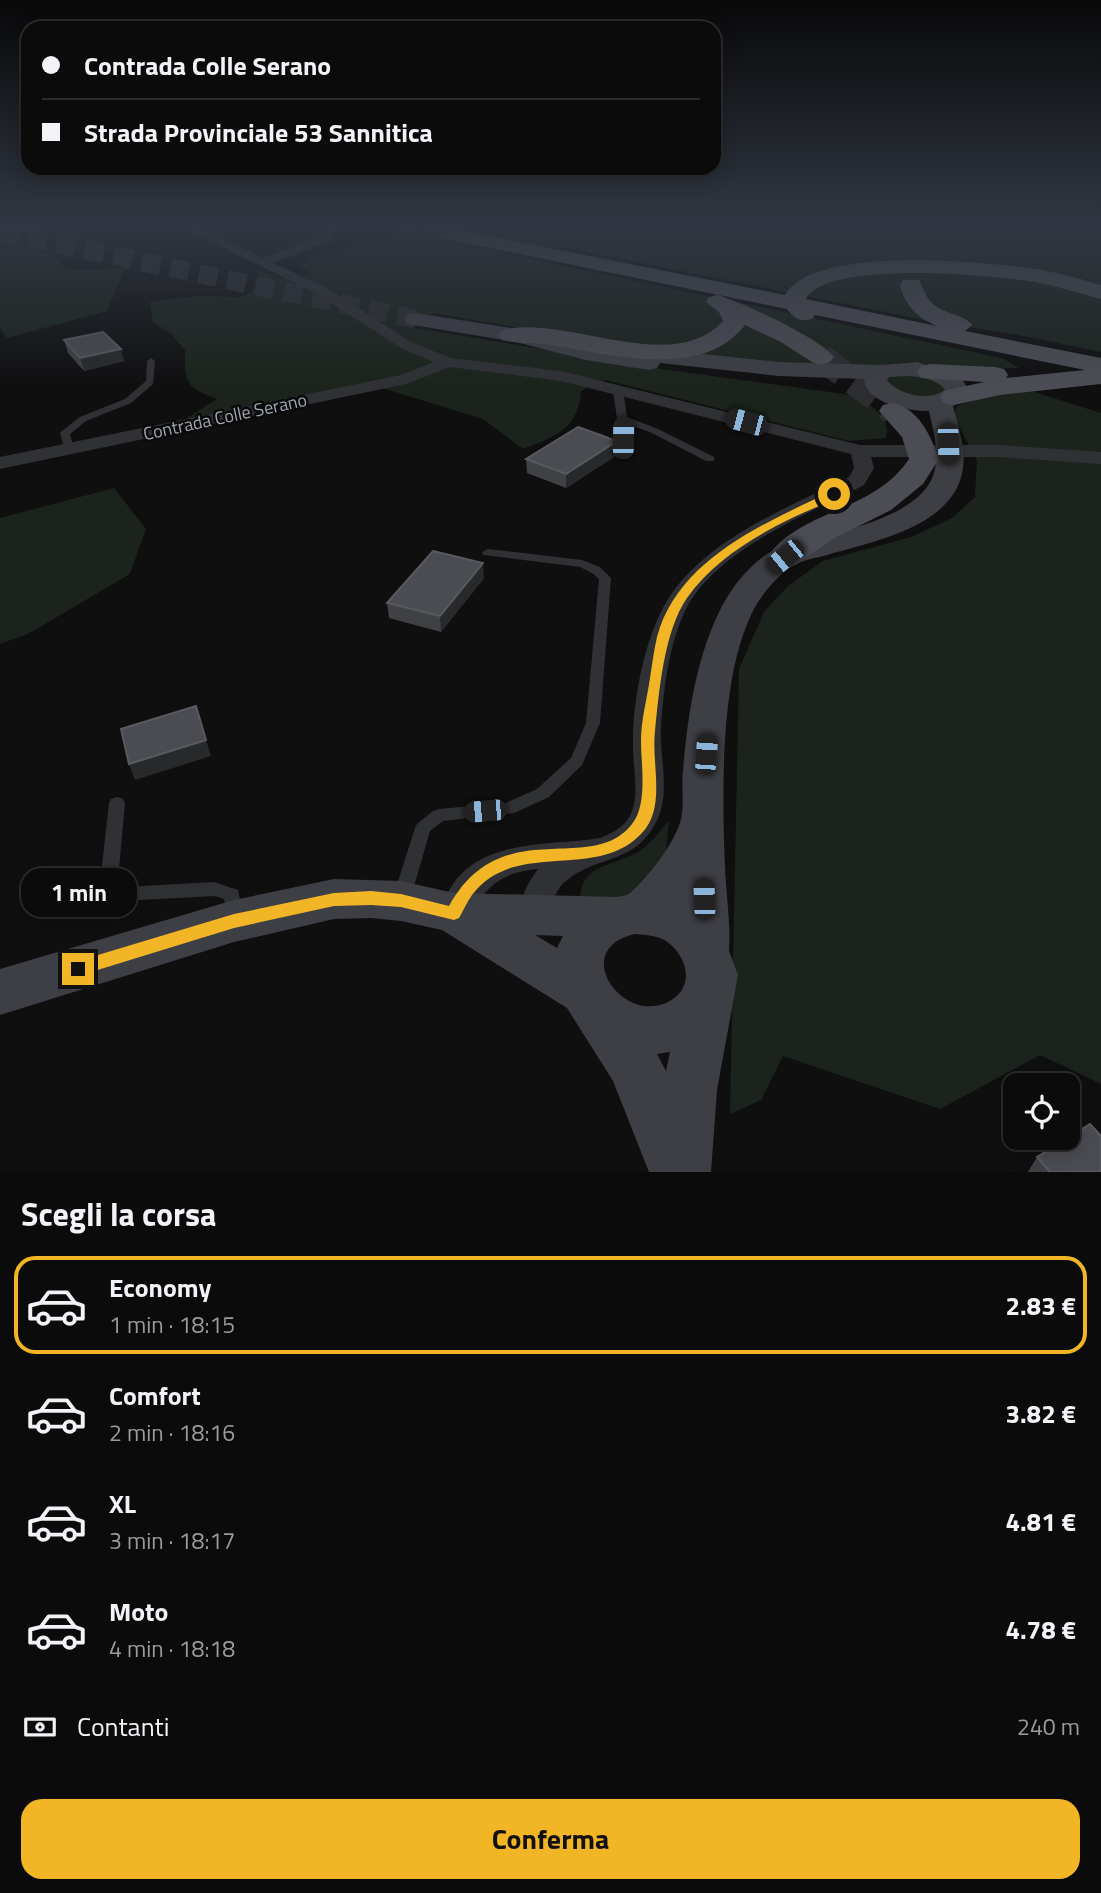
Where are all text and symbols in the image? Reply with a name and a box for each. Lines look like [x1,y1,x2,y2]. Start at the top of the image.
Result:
text: Contrada Colle Serano [84,46,331,85]
text: Strada Provinciale 53 Sannitica [84,113,433,152]
street label: Contrada Colle Serano [141,386,309,447]
car [723,406,770,438]
car [613,417,634,459]
car [937,423,960,465]
route start [818,478,850,510]
car [763,536,808,578]
car [695,732,718,776]
car [464,799,507,823]
callout: 1 min [20,867,136,916]
text: 1 min [51,875,107,910]
car [693,878,716,920]
route end [62,953,94,985]
map controls [1003,1073,1080,1150]
button: locate [1003,1073,1080,1150]
text: Scegli la corsa [21,1190,216,1238]
text: Economy [109,1268,211,1307]
icon: car [25,1274,88,1337]
text: 2.83 € [1005,1286,1076,1325]
text: 1 min · 18:15 [109,1307,235,1342]
text: Comfort [109,1376,201,1415]
icon: car [25,1382,88,1445]
text: 3.82 € [1005,1394,1076,1433]
text: 2 min · 18:16 [109,1415,235,1450]
text: XL [109,1484,136,1523]
icon: car [25,1490,88,1553]
text: 4.81 € [1005,1502,1076,1541]
text: 3 min · 18:17 [109,1523,235,1558]
text: Moto [109,1592,168,1631]
icon: car [25,1598,88,1661]
text: 4.78 € [1005,1610,1076,1649]
text: 4 min · 18:18 [109,1631,235,1666]
text: Contanti [77,1707,169,1746]
icon: cash [21,1708,59,1746]
text: 240 m [1017,1709,1080,1744]
button: Conferma [21,1799,1080,1879]

